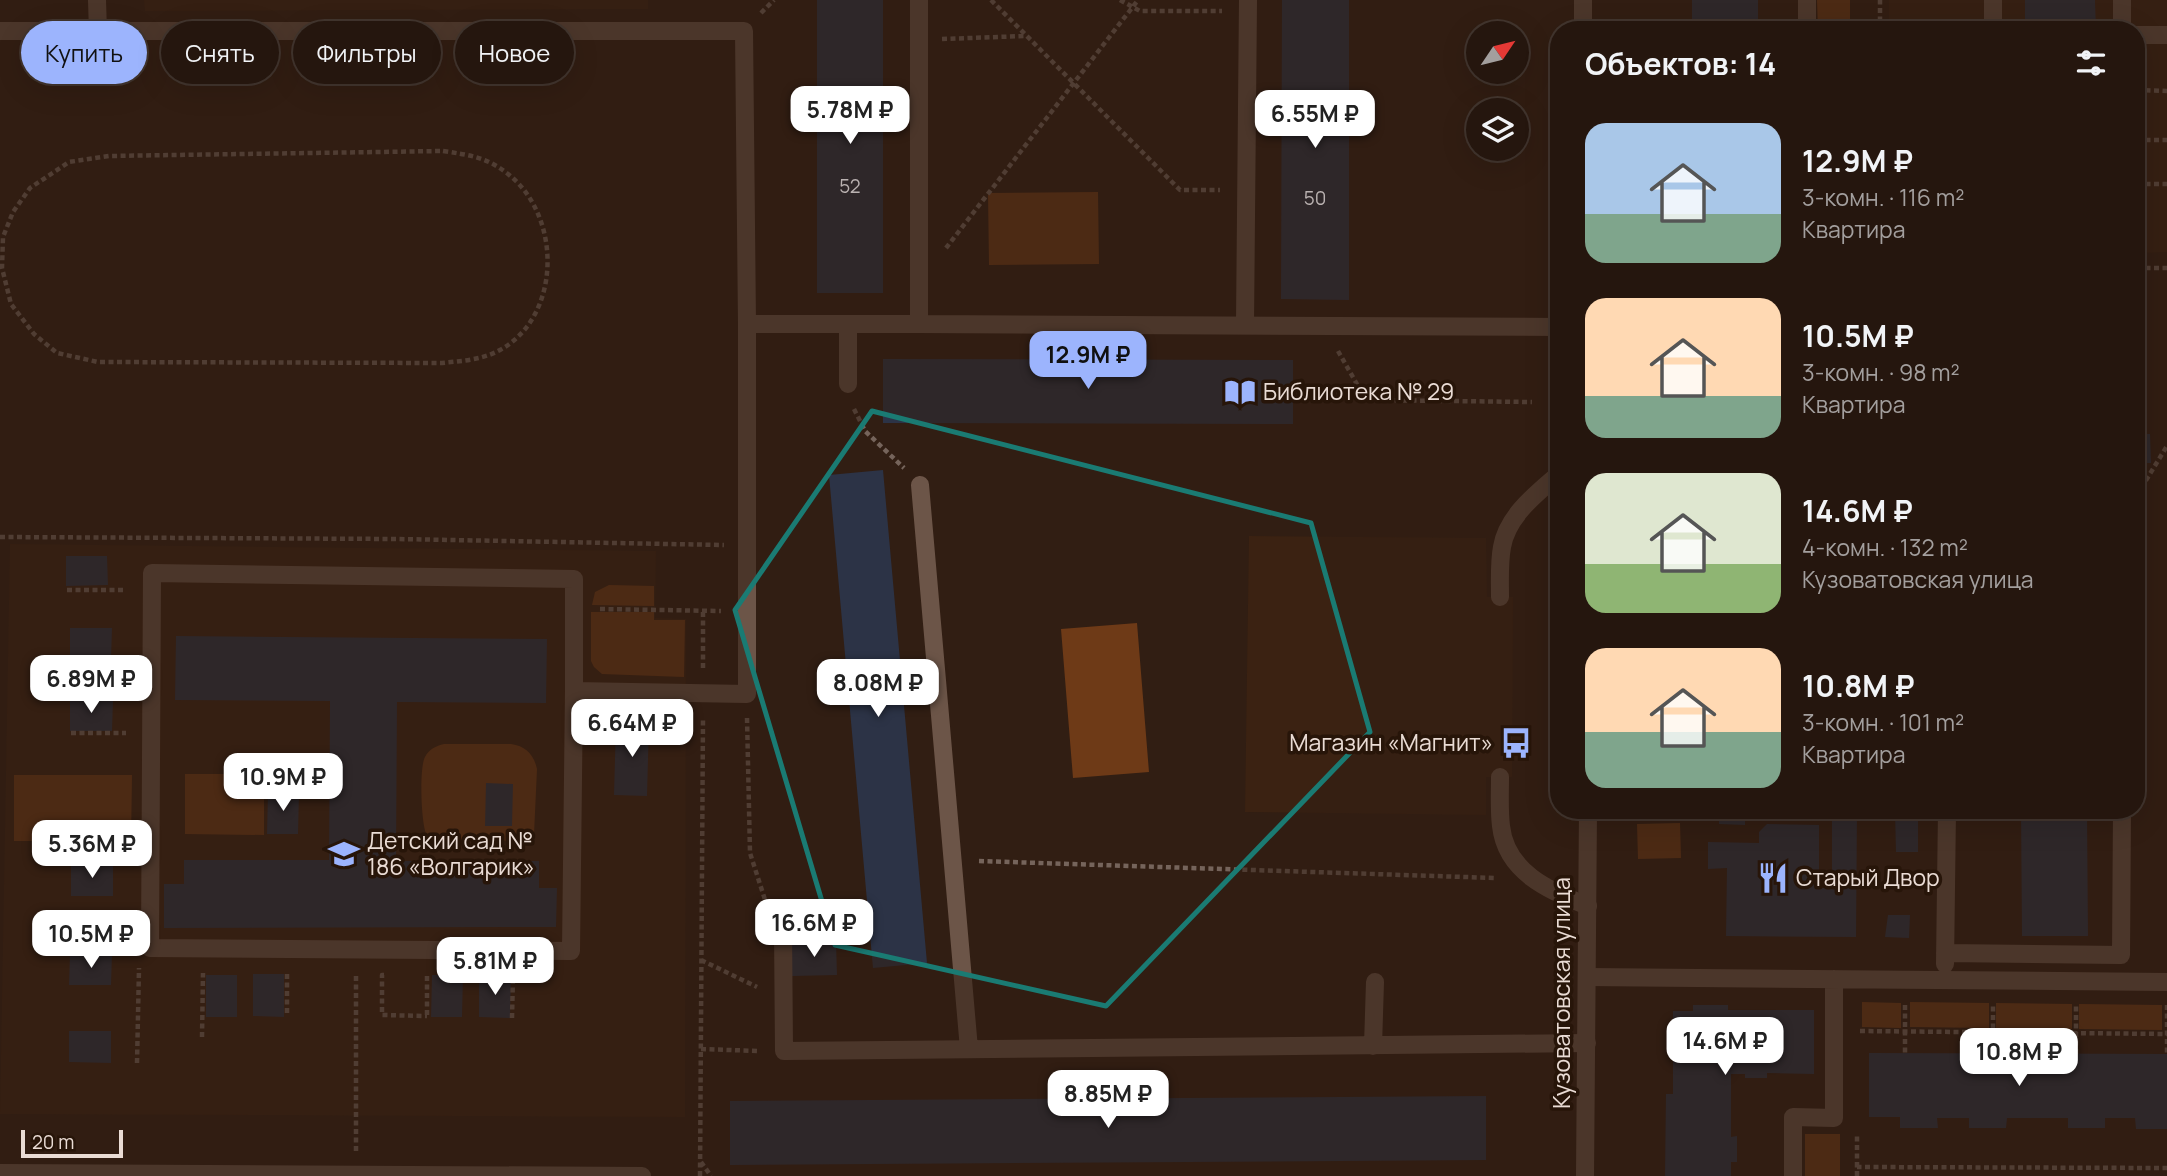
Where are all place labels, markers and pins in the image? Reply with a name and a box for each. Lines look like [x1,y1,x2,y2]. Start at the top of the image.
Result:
pin: 5.78M ₽ [785,86,915,146]
pin: 6.55M ₽ [1250,90,1380,150]
pin: 12.9M ₽ [1023,332,1153,391]
library icon: Библиотека № 29 [1223,375,1257,409]
place label: Библиотека № 29 [1263,375,1454,407]
pin: 6.89M ₽ [26,656,156,715]
pin: 8.08M ₽ [813,660,943,719]
pin: 6.64M ₽ [567,700,697,759]
place label: Магазин «Магнит» [1289,726,1493,758]
bus stop icon: Магазин «Магнит» [1499,726,1533,760]
pin: 10.9M ₽ [218,754,348,813]
pin: 5.36M ₽ [27,820,157,880]
place label: Детский сад № 186 «Волгарик» [367,824,535,882]
school or university icon: Детский сад № 186 «Волгарик» [327,837,361,871]
restaurant icon: Старый Двор [1756,861,1790,895]
place label: Старый Двор [1796,861,1940,893]
pin: 16.6M ₽ [749,900,879,959]
pin: 10.5M ₽ [26,911,156,970]
pin: 5.81M ₽ [430,937,560,997]
pin: 14.6M ₽ [1660,1018,1790,1077]
pin: 10.8M ₽ [1954,1028,2084,1088]
pin: 8.85M ₽ [1043,1070,1173,1130]

